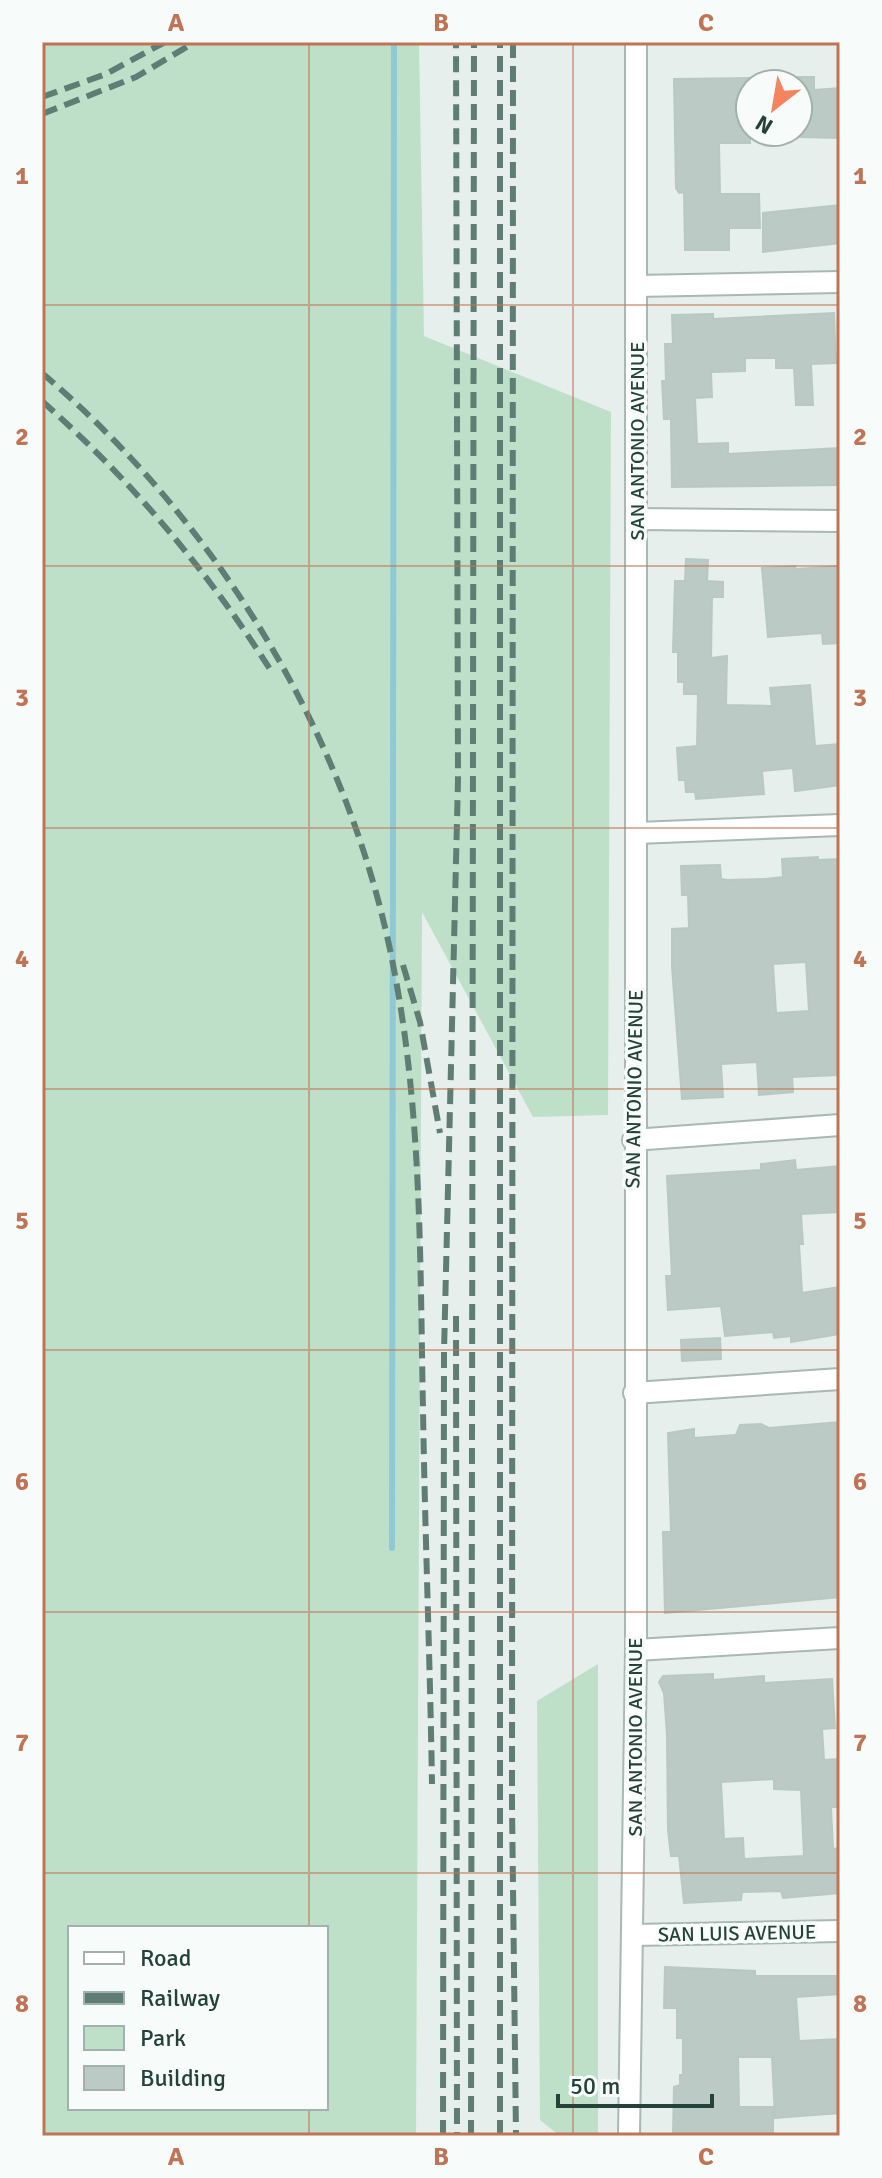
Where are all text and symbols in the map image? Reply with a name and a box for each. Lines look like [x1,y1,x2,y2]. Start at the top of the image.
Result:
text: A [168,7,185,39]
text: B [433,7,449,39]
text: C [698,7,714,39]
north arrow [734,68,814,148]
text: N [750,109,777,140]
text: 1 [15,160,29,192]
text: 1 [853,160,867,192]
street label: SAN ANTONIO AVENUE [625,342,650,540]
text: 2 [15,421,29,453]
text: 2 [853,421,867,453]
text: 3 [15,682,29,714]
text: 3 [853,682,867,714]
text: 4 [15,943,29,975]
text: 4 [853,943,867,975]
street label: SAN ANTONIO AVENUE [620,989,649,1189]
text: 5 [15,1205,29,1237]
text: 5 [853,1205,867,1237]
text: 6 [15,1466,29,1498]
text: 6 [853,1466,867,1498]
street label: SAN ANTONIO AVENUE [623,1638,648,1836]
text: 7 [15,1727,29,1759]
text: 7 [853,1727,867,1759]
street label: SAN LUIS AVENUE [658,1920,816,1947]
legend [68,1926,328,2110]
text: Road [140,1943,191,1973]
text: Railway [140,1983,220,2013]
text: 8 [15,1988,29,2020]
text: 8 [853,1988,867,2020]
text: Park [140,2023,186,2053]
scale bar [558,2058,712,2108]
text: Building [140,2063,226,2093]
text: 50 m [570,2071,620,2101]
text: A [168,2141,185,2173]
text: B [433,2141,449,2173]
text: C [698,2141,714,2173]

